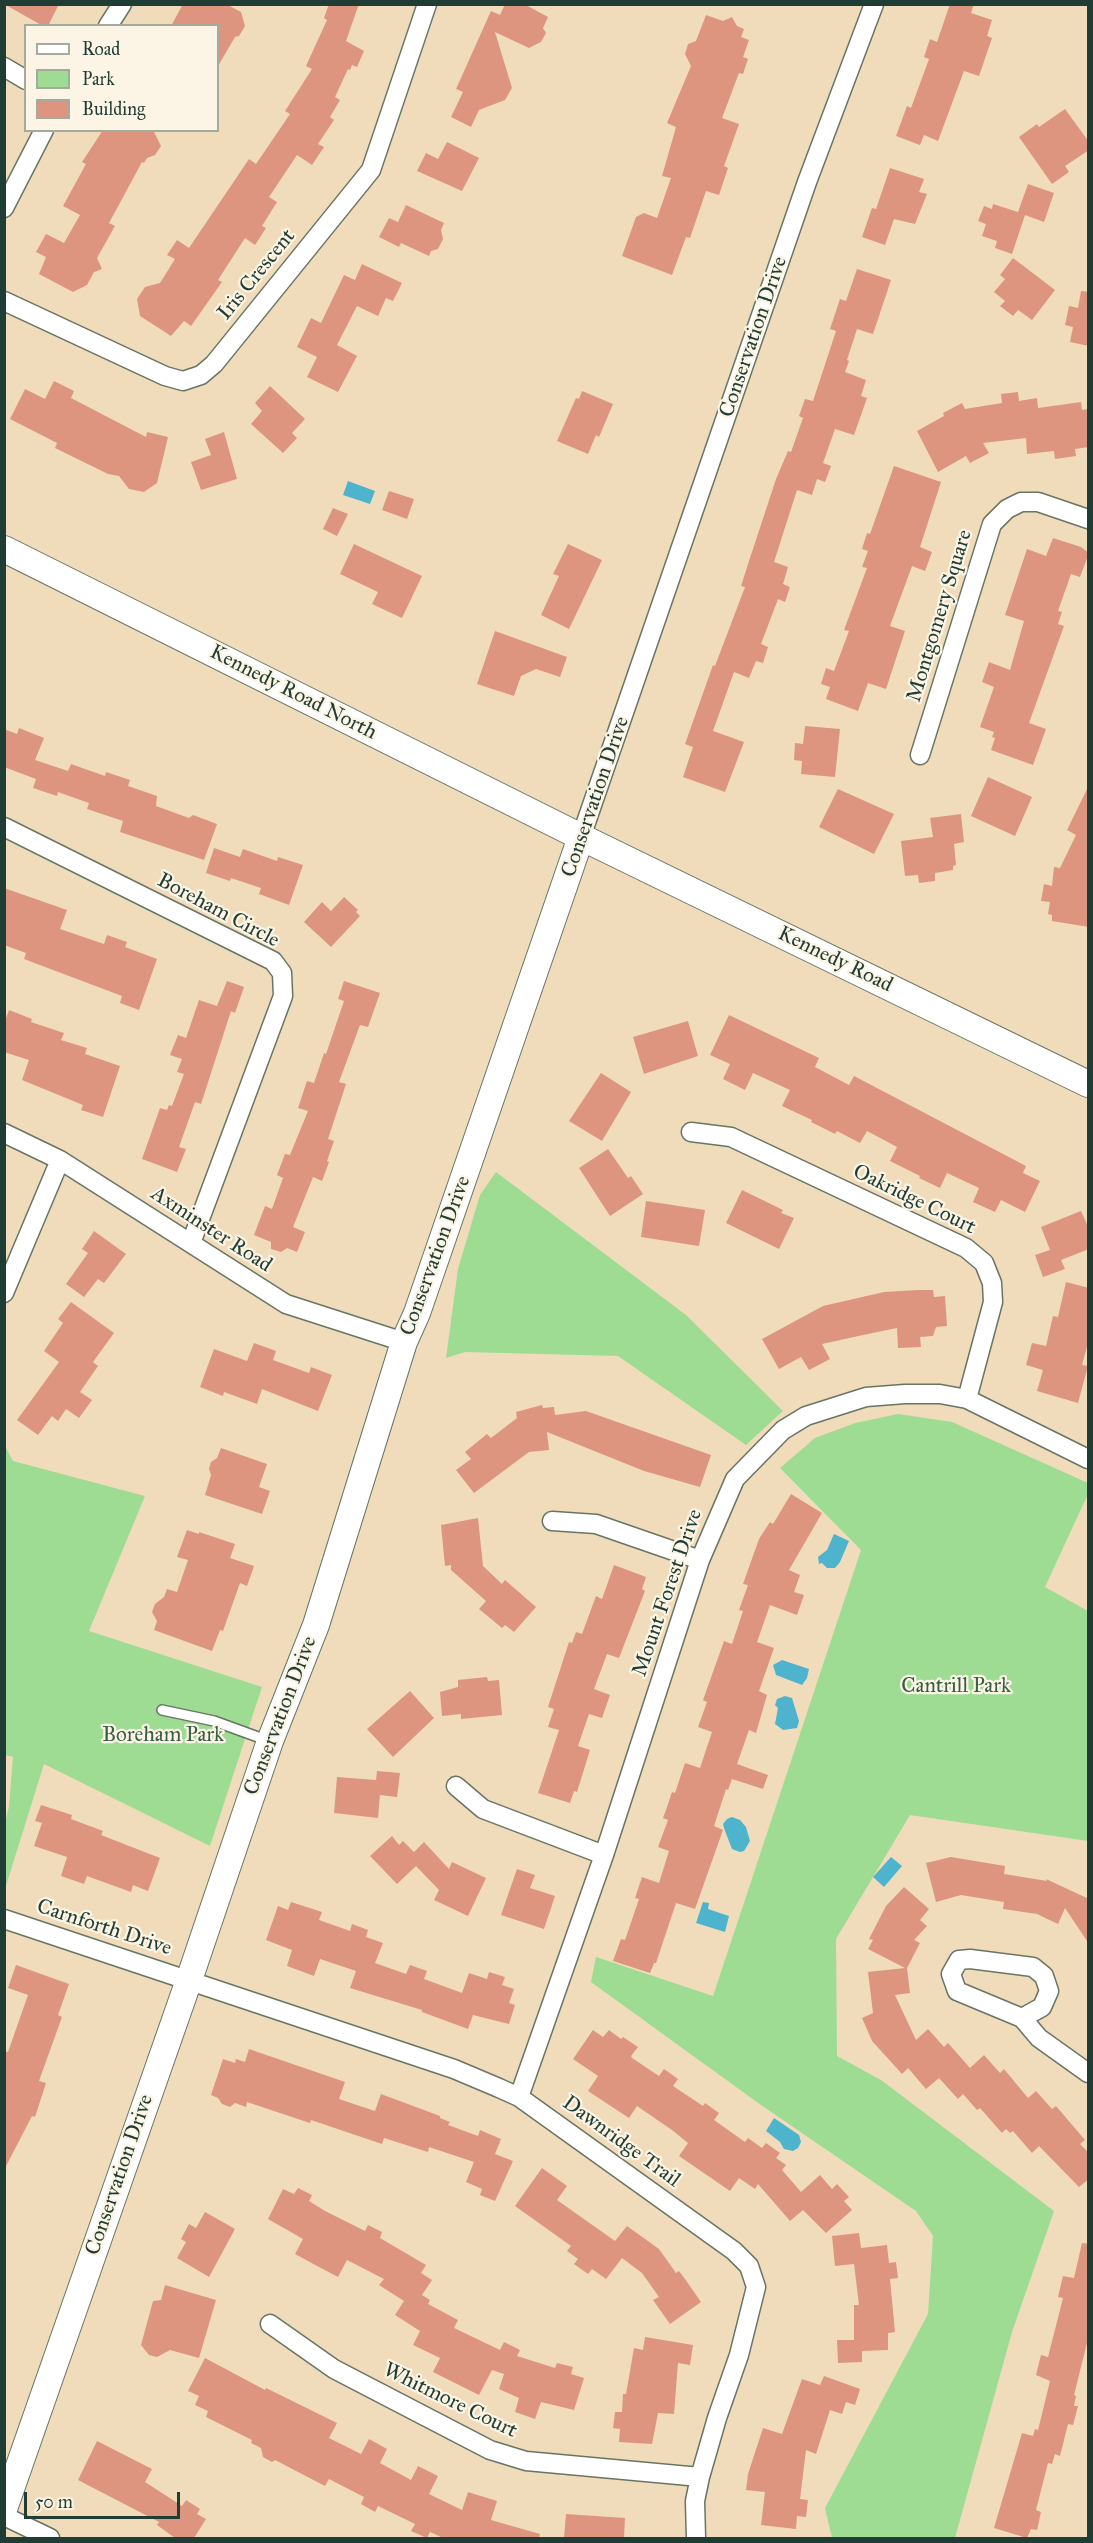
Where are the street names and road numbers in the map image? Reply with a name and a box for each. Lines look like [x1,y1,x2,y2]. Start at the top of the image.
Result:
street label: Iris Crescent [213,224,301,326]
street label: Conservation Drive [715,253,793,421]
street label: Montgomery Square [902,527,978,705]
street label: Kennedy Road North [205,640,381,746]
street label: Conservation Drive [557,713,635,881]
street label: Boreham Circle [153,868,283,954]
street label: Kennedy Road [774,921,896,999]
street label: Oakridge Court [849,1159,979,1241]
street label: Conservation Drive [395,1173,477,1339]
street label: Axminster Road [146,1182,276,1278]
street label: Mount Forest Drive [628,1506,708,1680]
street label: Conservation Drive [239,1633,323,1799]
street label: Carnforth Drive [34,1894,174,1962]
street label: Conservation Drive [81,2091,159,2259]
street label: Dawnridge Trail [557,2091,685,2193]
street label: Whitmore Court [379,2358,521,2444]

